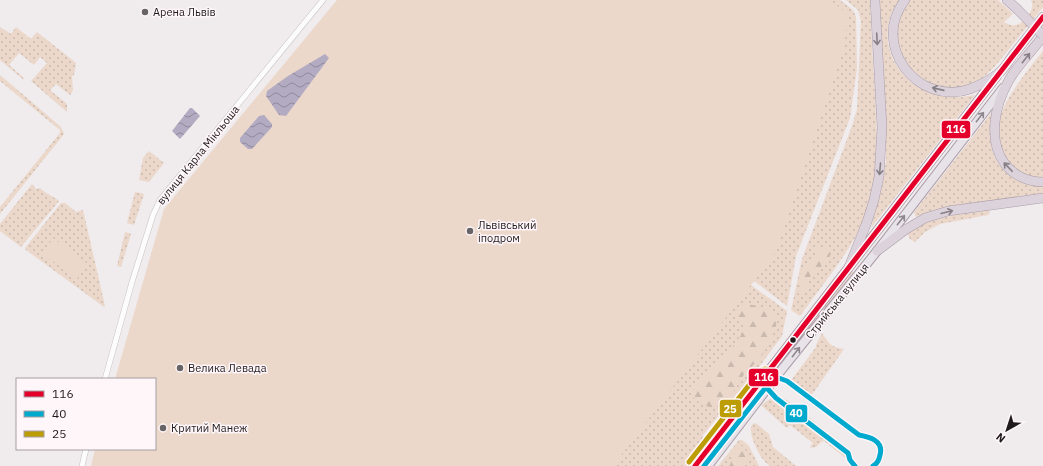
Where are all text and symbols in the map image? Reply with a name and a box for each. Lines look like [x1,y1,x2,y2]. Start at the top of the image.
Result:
place label: Арена Львів [153,5,216,19]
marker: Арена Львів [140,7,150,17]
one-way arrow [873,32,881,45]
one-way arrow [1022,52,1030,63]
one-way arrow [932,85,945,93]
street label: вулиця Карла Мікльоша [154,102,242,207]
one-way arrow [976,112,985,123]
line badge: 116 [941,120,971,139]
text: 116 [946,122,966,136]
one-way arrow [876,162,883,175]
one-way arrow [1003,162,1013,172]
one-way arrow [940,207,953,215]
one-way arrow [897,215,905,226]
place label: Львівський іподром [478,218,537,245]
marker: Львівський іподром [465,226,475,236]
street label: Стрийська вулиця [802,260,872,342]
unlabelled marker [788,335,798,345]
one-way arrow [792,346,801,357]
place label: Велика Левада [188,361,267,375]
marker: Велика Левада [175,363,185,373]
line badge: 116 [748,368,779,387]
text: 116 [754,370,774,384]
legend [16,378,156,450]
text: 116 [52,386,74,401]
line badge: 25 [719,399,742,418]
text: 25 [723,402,737,416]
line badge: 40 [785,404,808,423]
text: 40 [52,406,66,421]
text: 40 [789,406,803,420]
north arrow [987,410,1027,450]
place label: Критий Манеж [171,421,248,435]
marker: Критий Манеж [158,423,168,433]
text: 25 [52,426,66,441]
text: N [993,430,1008,446]

